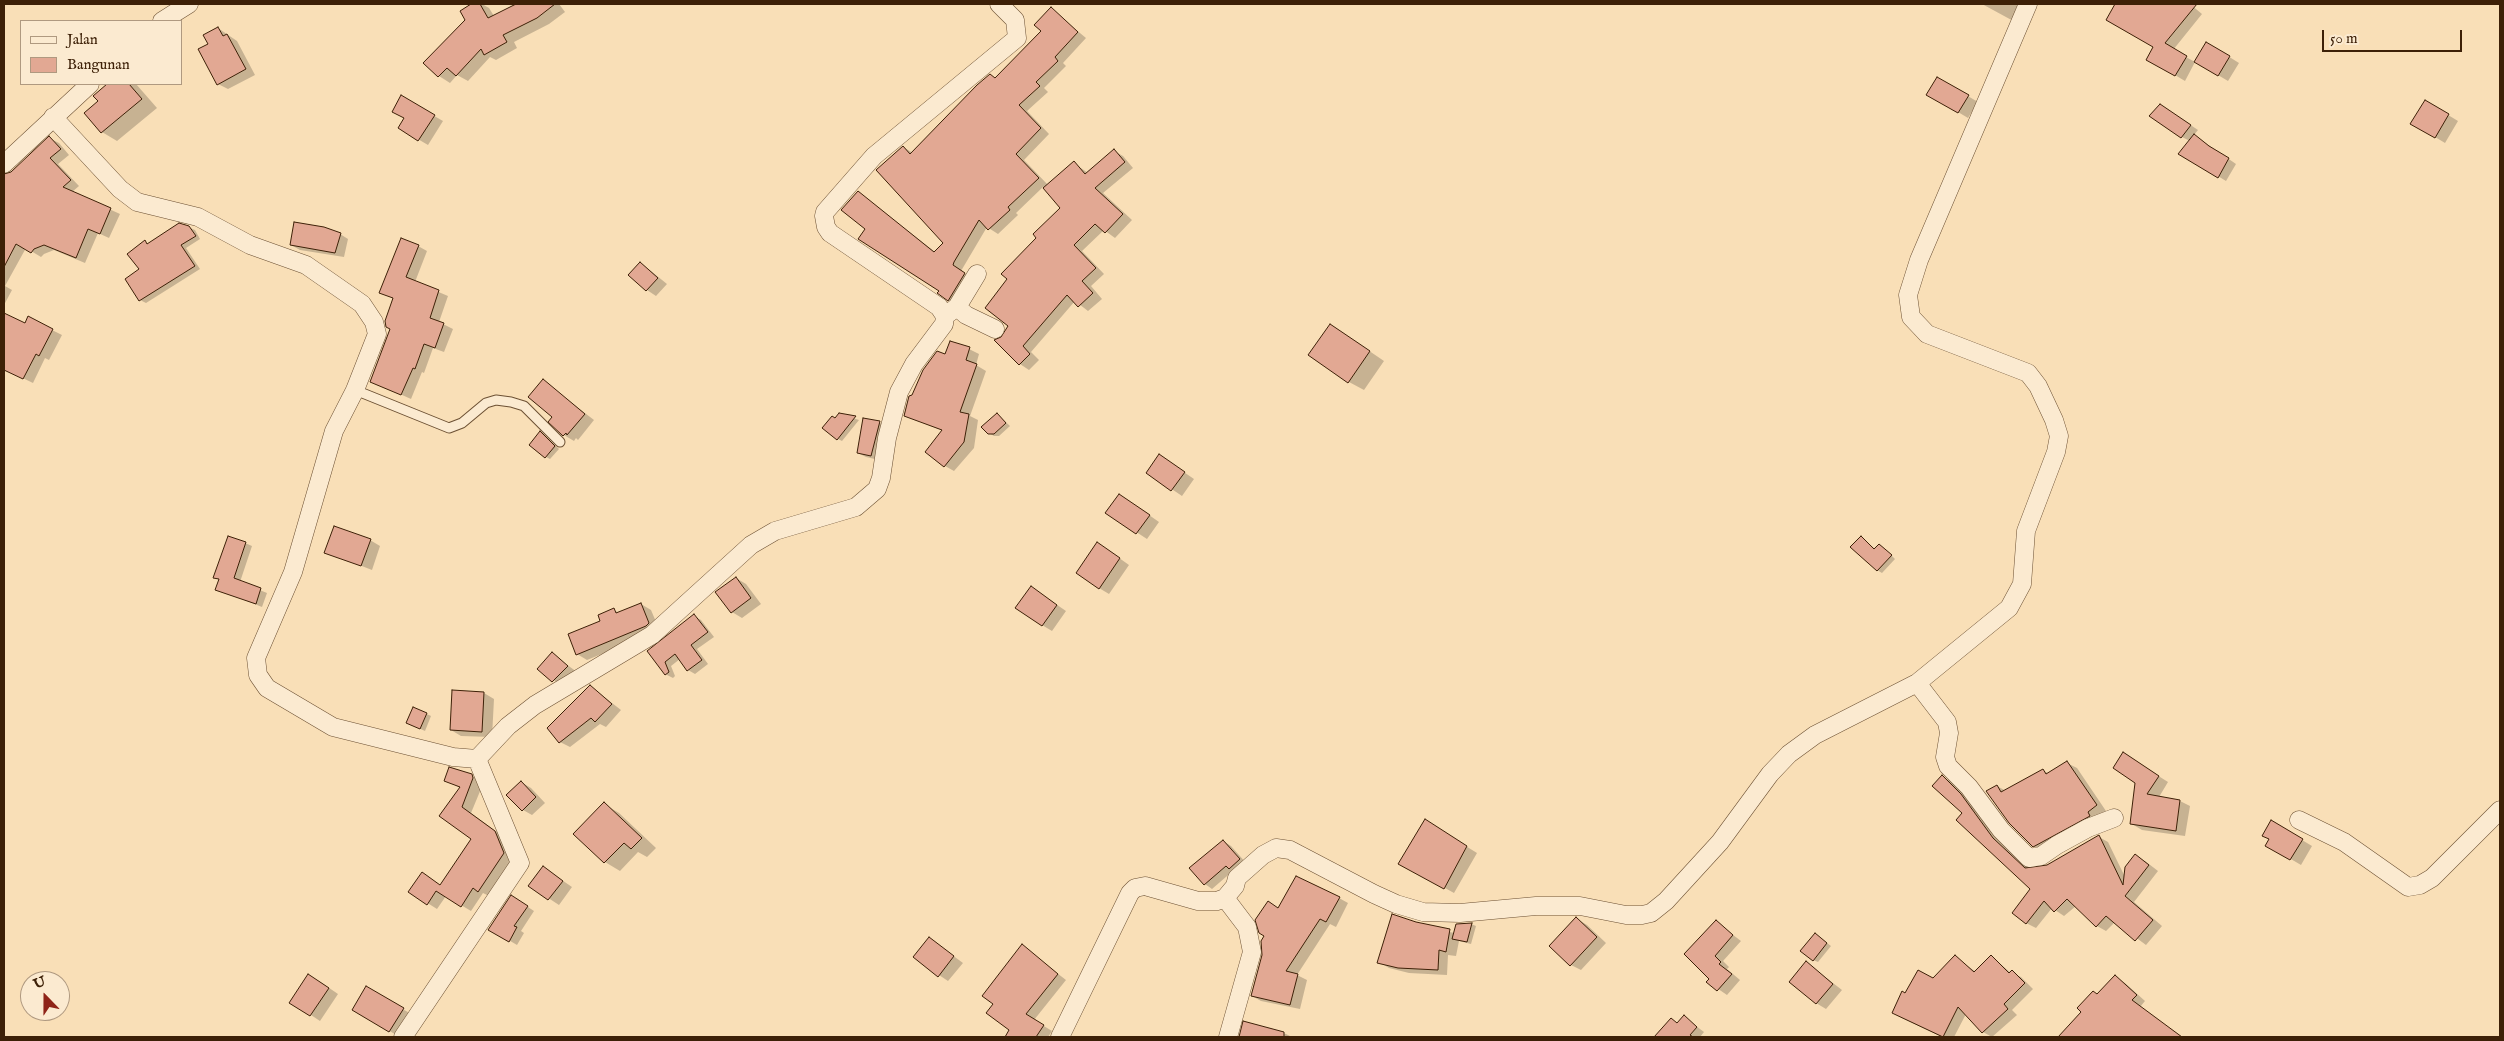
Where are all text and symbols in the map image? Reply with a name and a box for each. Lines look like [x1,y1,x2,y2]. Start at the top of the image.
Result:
legend [20,20,182,85]
scale bar [2324,20,2464,52]
text: 50 m [2330,29,2358,48]
text: Jalan [67,30,98,49]
text: Bangunan [67,55,130,74]
north arrow [20,971,70,1021]
text: U [31,972,49,994]

